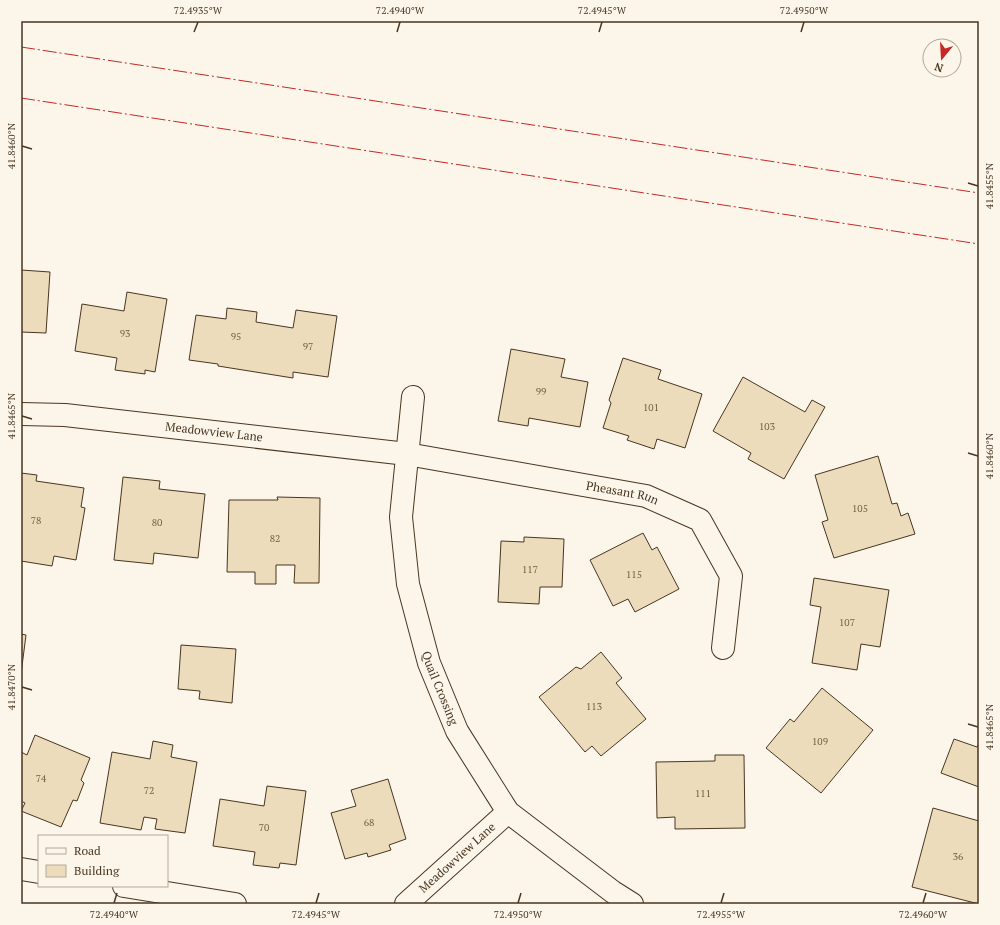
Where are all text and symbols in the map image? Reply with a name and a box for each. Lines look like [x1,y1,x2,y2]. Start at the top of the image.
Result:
text: 72.4935°W [174,4,223,17]
text: 72.4940°W [376,4,425,17]
text: 72.4945°W [578,4,627,17]
text: 72.4950°W [780,4,829,17]
north arrow [922,38,962,78]
text: N [932,59,945,75]
text: 41.8460°N [5,122,18,169]
text: 41.8455°N [983,162,996,209]
house number: 93 [120,327,130,340]
house number: 95 [231,330,241,343]
house number: 97 [303,340,313,353]
house number: 99 [536,385,546,398]
text: 41.8465°N [5,392,18,439]
house number: 101 [643,401,659,414]
street label: Meadowview Lane [165,418,264,445]
house number: 103 [759,420,775,433]
text: 41.8460°N [983,432,996,479]
street label: Pheasant Run [585,478,661,508]
house number: 105 [852,502,868,515]
house number: 78 [31,514,41,527]
house number: 80 [152,516,162,529]
house number: 82 [270,532,280,545]
house number: 117 [522,563,538,576]
house number: 115 [626,568,642,581]
house number: 107 [839,616,855,629]
street label: Quail Crossing [419,649,462,728]
text: 41.8470°N [5,663,18,710]
house number: 113 [586,700,602,713]
text: 41.8465°N [983,703,996,750]
house number: 109 [812,735,828,748]
house number: 74 [36,772,47,785]
house number: 72 [144,784,154,797]
house number: 111 [695,787,711,800]
house number: 68 [364,816,374,829]
street label: Meadowview Lane [415,819,498,896]
house number: 70 [259,821,269,834]
legend [38,835,168,887]
text: Road [74,843,101,858]
house number: 36 [953,850,964,863]
text: Building [74,863,120,878]
text: 72.4940°W [90,908,139,921]
text: 72.4945°W [292,908,341,921]
text: 72.4950°W [494,908,543,921]
text: 72.4955°W [697,908,746,921]
text: 72.4960°W [899,908,948,921]

